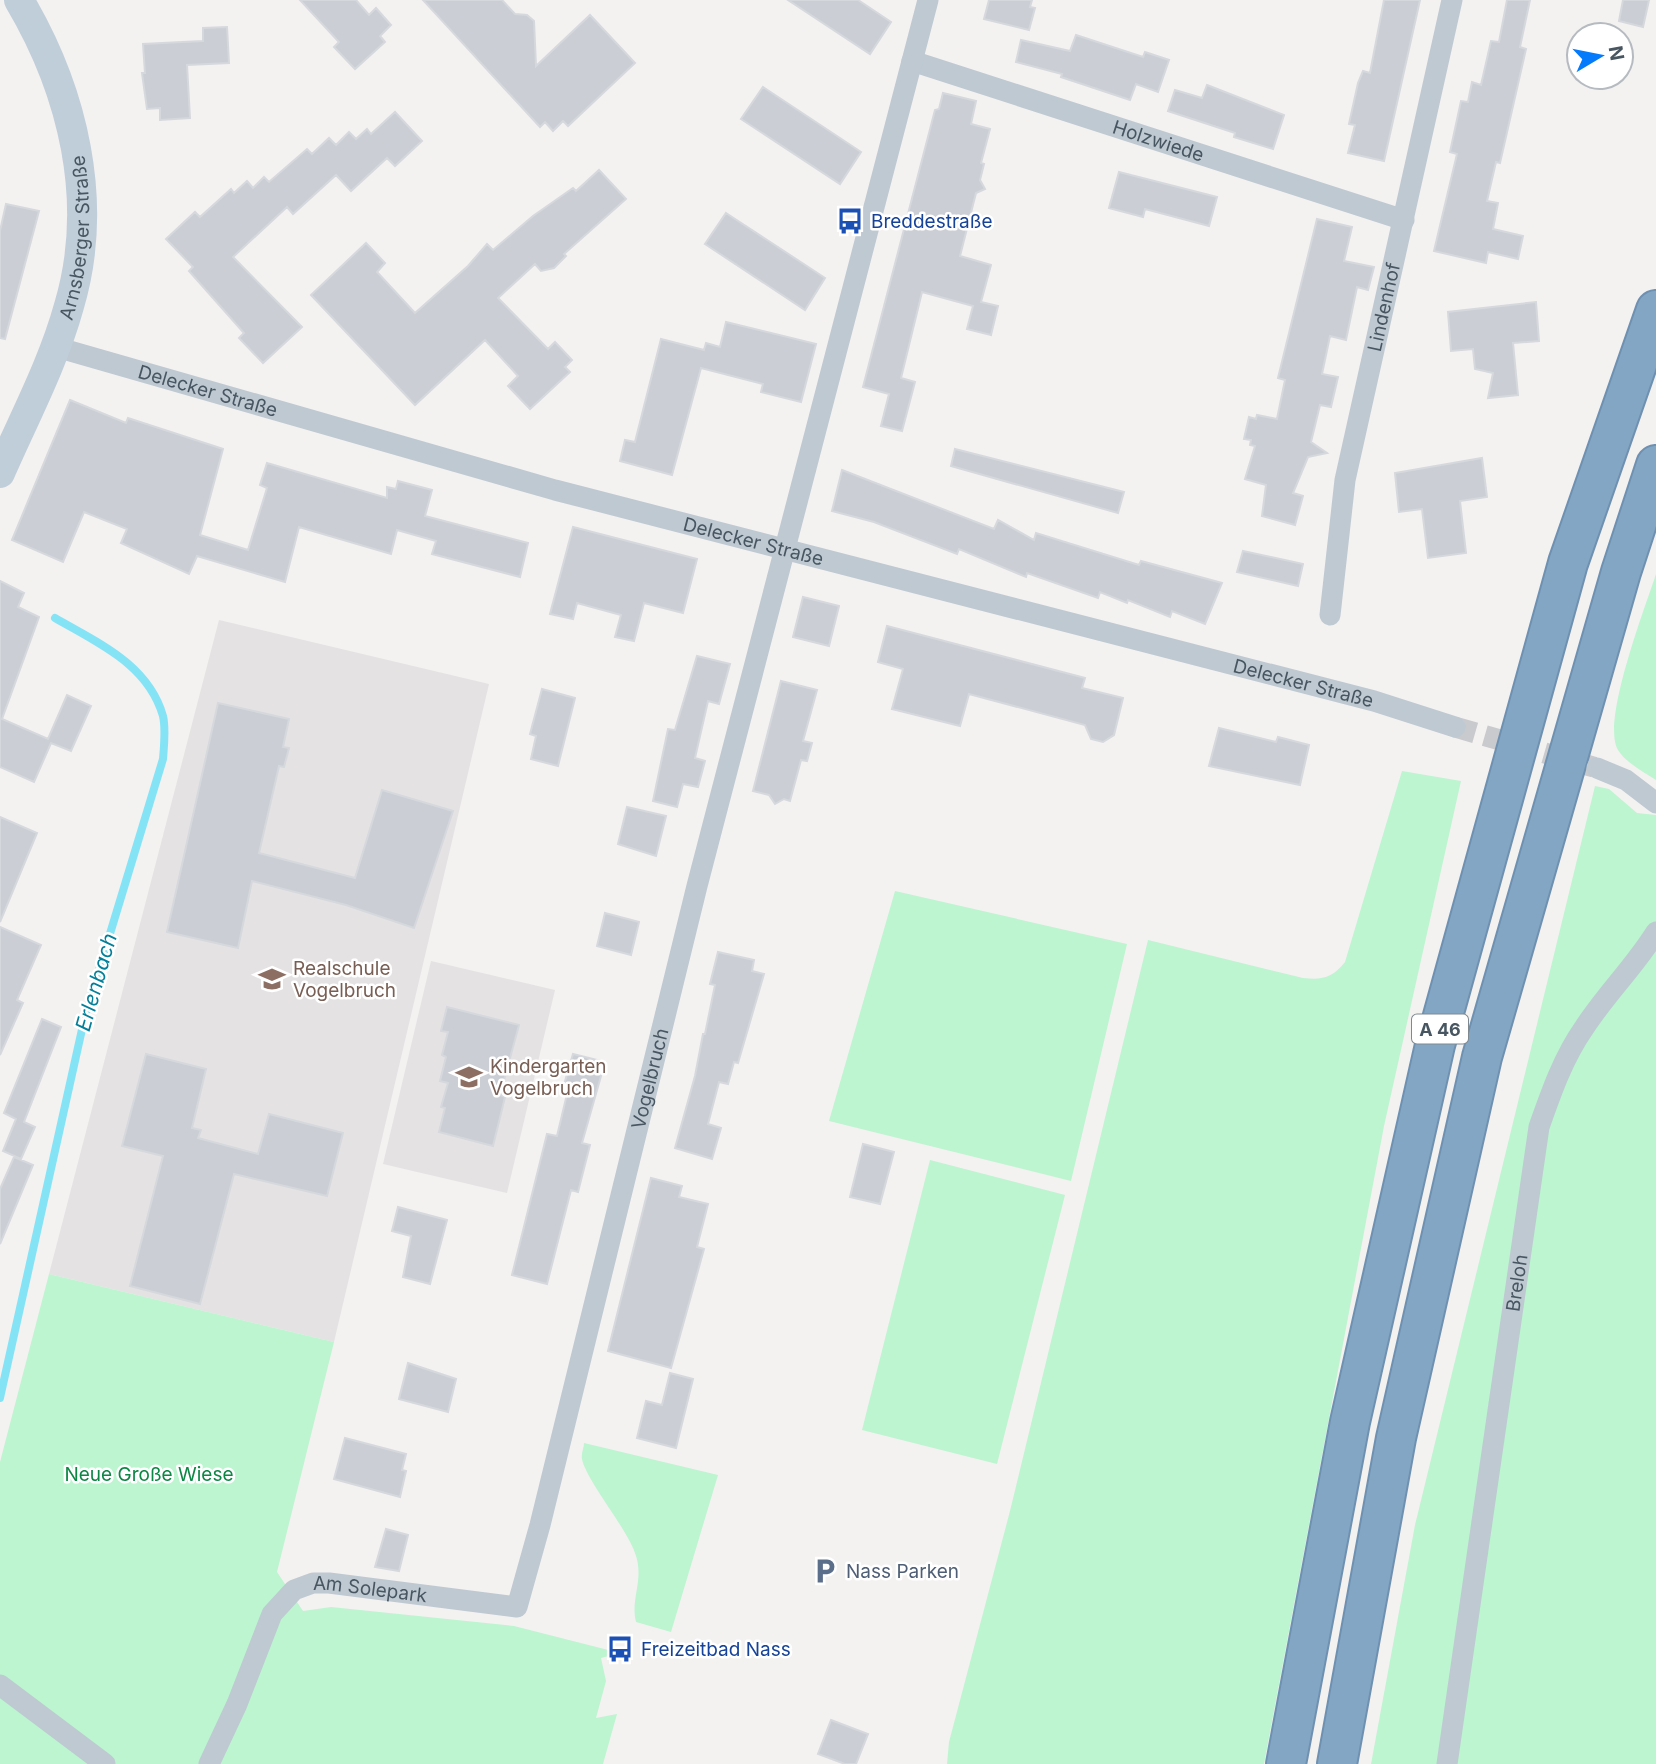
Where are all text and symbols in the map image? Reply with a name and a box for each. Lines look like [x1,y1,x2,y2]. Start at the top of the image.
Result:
north arrow [1565,21,1635,91]
text: N [1604,44,1629,62]
street label: Holzwiede [1110,115,1207,166]
street label: Arnsberger Straße [54,154,94,322]
bus stop icon: Breddestraße [835,206,865,236]
place label: Breddestraße [871,210,993,233]
street label: Lindenhof [1363,261,1405,354]
street label: Delecker Straße [136,360,280,421]
street label: Delecker Straße [681,512,826,570]
street label: Delecker Straße [1231,654,1376,712]
water label: Erlenbach [70,930,122,1034]
place label: Realschule Vogelbruch [293,957,396,1002]
school or university icon: Realschule Vogelbruch [257,964,287,994]
road number: A 46 [1412,1014,1468,1044]
street label: Vogelbruch [626,1026,673,1131]
place label: Kindergarten Vogelbruch [490,1055,607,1100]
school or university icon: Kindergarten Vogelbruch [454,1062,484,1092]
street label: Breloh [1501,1253,1532,1313]
park label: Neue Große Wiese [64,1463,234,1486]
parking icon: Nass Parken [810,1556,840,1586]
place label: Nass Parken [846,1560,959,1583]
street label: Am Solepark [313,1571,429,1607]
bus stop icon: Freizeitbad Nass [605,1634,635,1664]
place label: Freizeitbad Nass [641,1638,791,1661]

